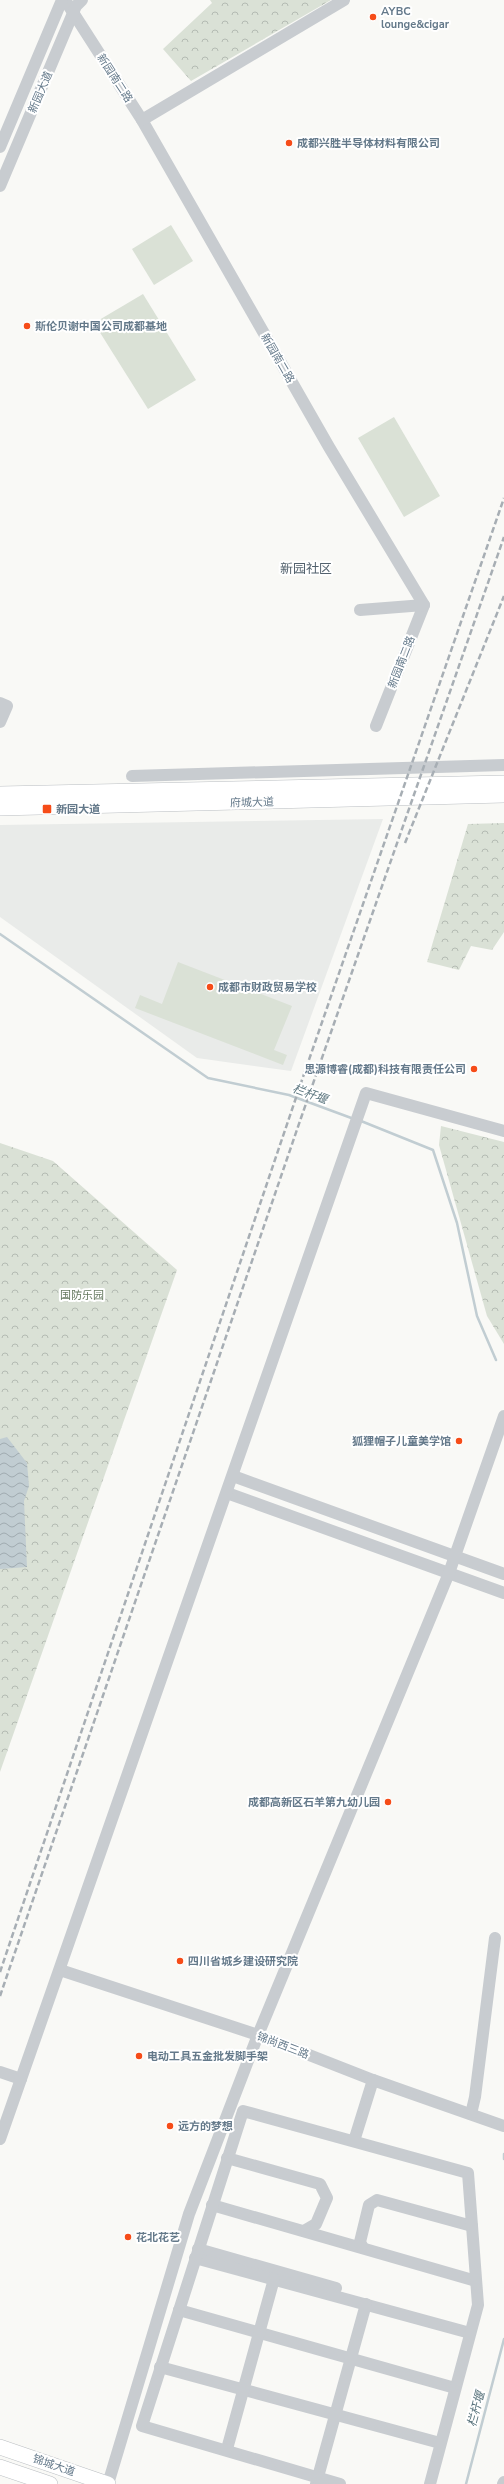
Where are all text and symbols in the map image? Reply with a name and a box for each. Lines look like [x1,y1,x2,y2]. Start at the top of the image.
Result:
place label: AYBC lounge&cigar [381,4,450,32]
marker: AYBC lounge&cigar [368,12,378,22]
street label: 新园南二路 [93,51,136,105]
street label: 新园大道 [25,69,56,115]
place label: 成都兴胜半导体材料有限公司 [297,136,440,151]
marker: 成都兴胜半导体材料有限公司 [284,138,294,148]
place label: 斯伦贝谢中国公司成都基地 [35,319,167,334]
marker: 斯伦贝谢中国公司成都基地 [22,321,32,331]
street label: 新园南二路 [257,331,298,386]
district label: 新园社区 [280,560,332,578]
street label: 新园南二路 [385,634,418,691]
street label: 府城大道 [230,795,274,810]
place label: 新园大道 [56,802,100,817]
marker: 新园大道 [41,803,53,815]
place label: 成都市财政贸易学校 [218,980,317,995]
marker: 成都市财政贸易学校 [205,982,215,992]
place label: 思源博睿(成都)科技有限责任公司 [304,1062,466,1077]
marker: 思源博睿(成都)科技有限责任公司 [469,1064,479,1074]
water label: 栏杆堰 [290,1080,332,1108]
park label: 国防乐园 [60,1288,104,1303]
place label: 狐狸帽子儿童美学馆 [352,1434,451,1449]
marker: 狐狸帽子儿童美学馆 [454,1436,464,1446]
place label: 成都高新区石羊第九幼儿园 [248,1795,380,1810]
marker: 成都高新区石羊第九幼儿园 [383,1797,393,1807]
place label: 四川省城乡建设研究院 [188,1954,298,1969]
marker: 四川省城乡建设研究院 [175,1956,185,1966]
street label: 锦尚西三路 [254,2029,311,2062]
place label: 电动工具五金批发脚手架 [147,2049,268,2064]
marker: 电动工具五金批发脚手架 [134,2051,144,2061]
place label: 远方的梦想 [178,2119,233,2134]
marker: 远方的梦想 [165,2121,175,2131]
place label: 花北花艺 [136,2230,180,2245]
marker: 花北花艺 [123,2232,133,2242]
water label: 栏杆堰 [464,2388,489,2428]
street label: 锦城大道 [31,2451,77,2480]

